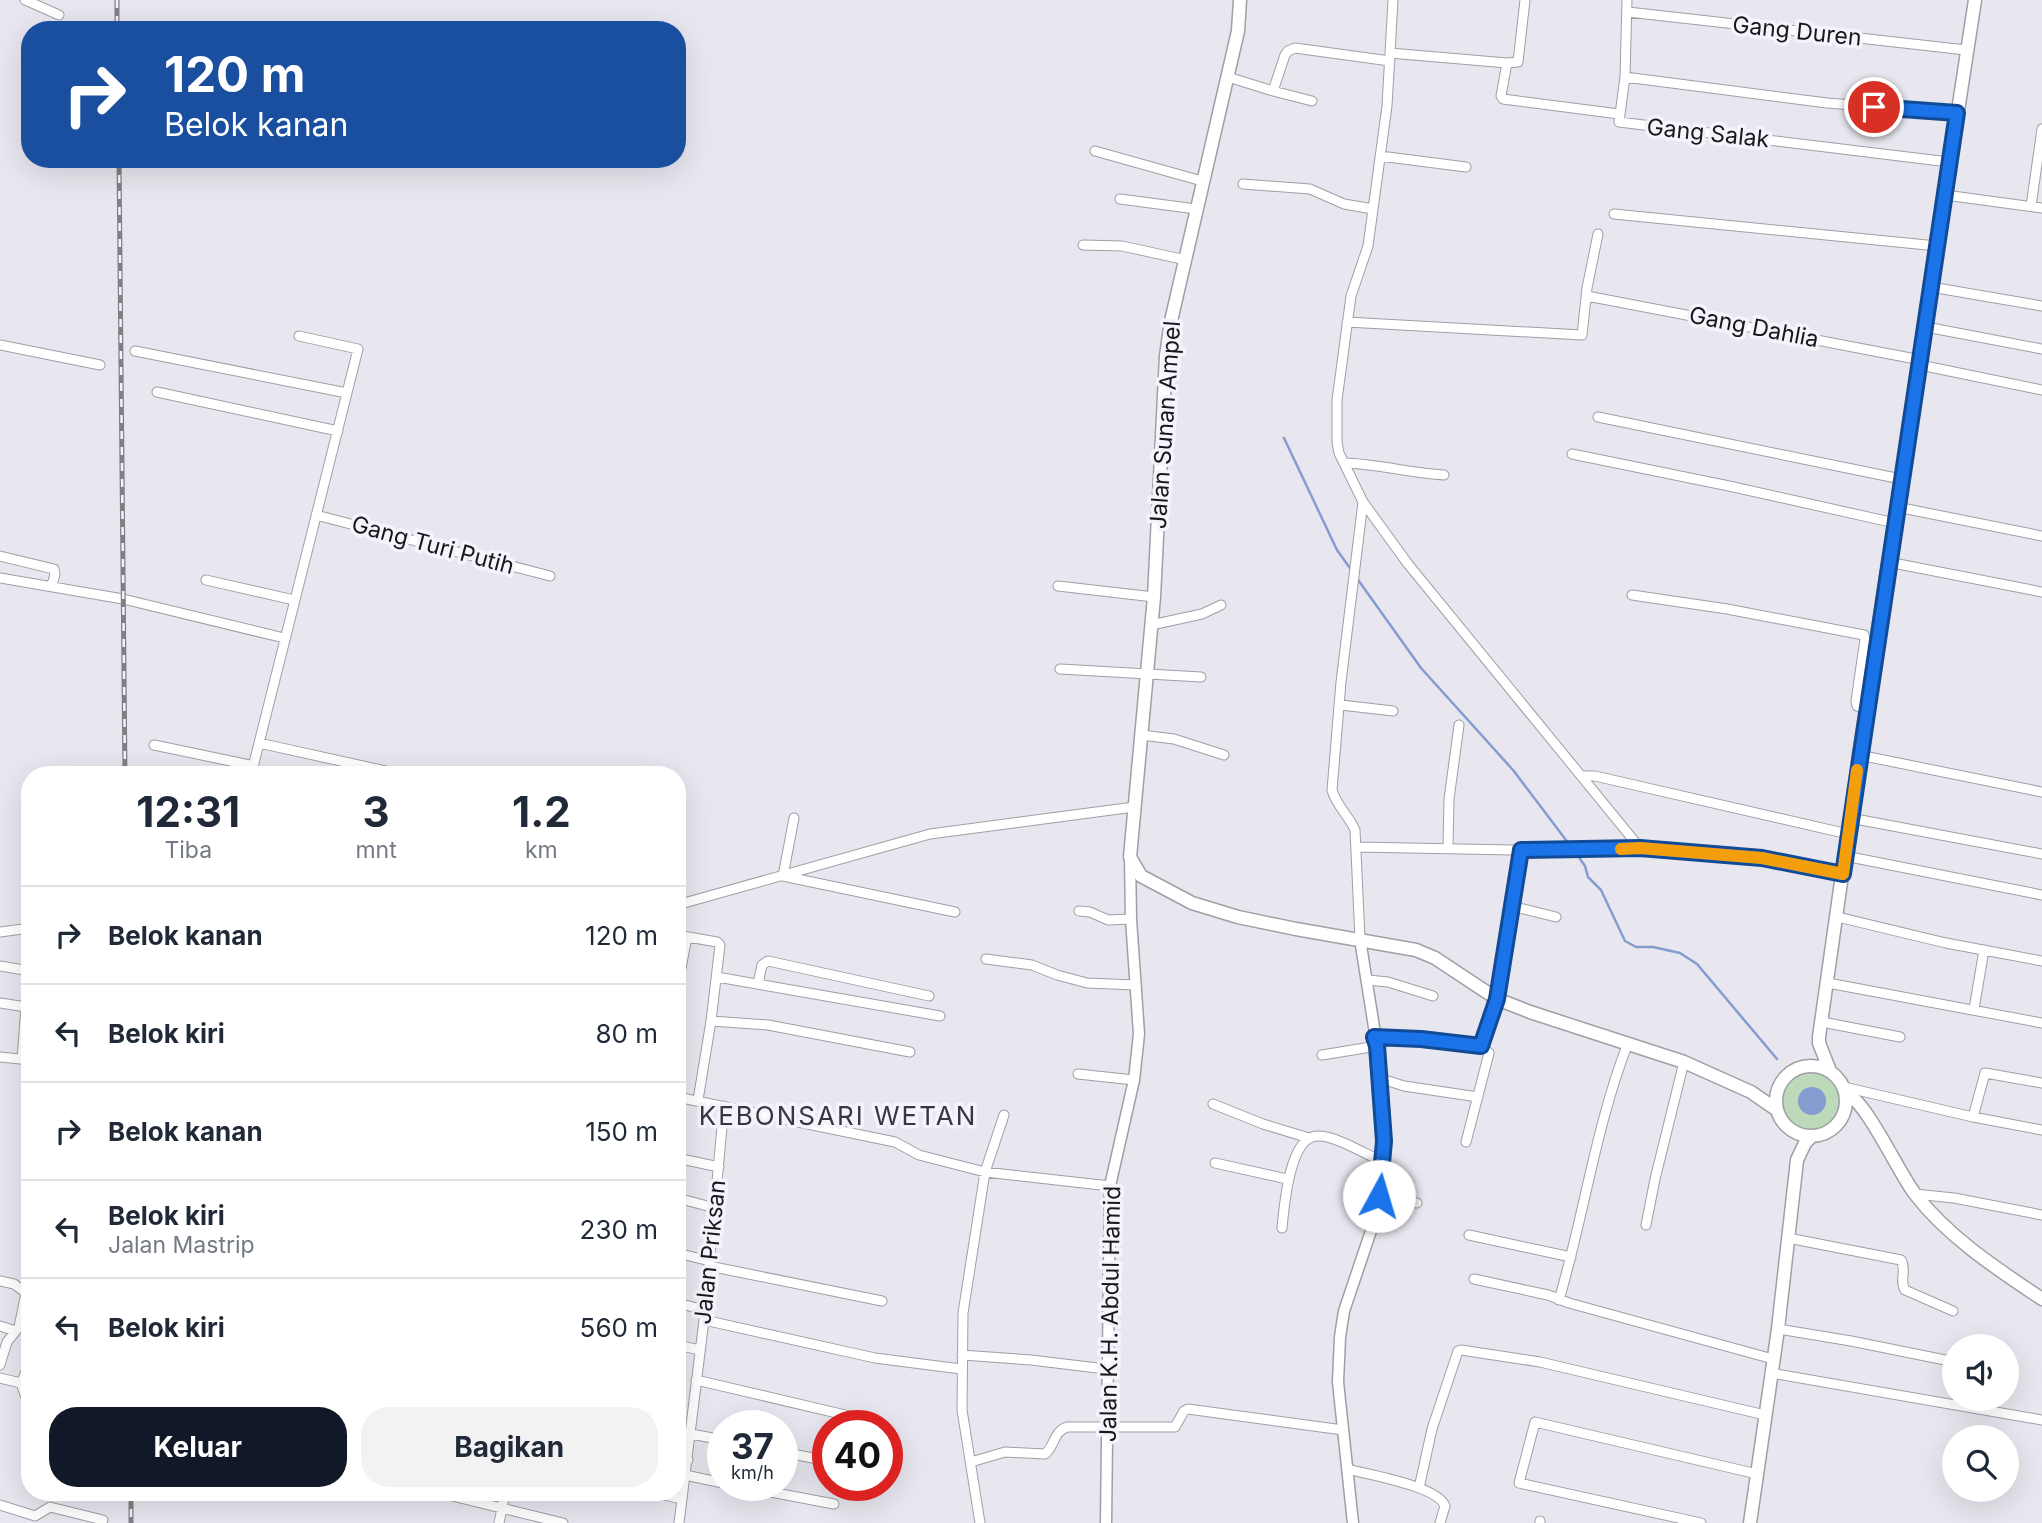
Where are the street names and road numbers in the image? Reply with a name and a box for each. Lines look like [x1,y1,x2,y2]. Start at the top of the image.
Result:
street label: Gang Duren [1731,10,1863,52]
street label: Gang Salak [1645,113,1771,153]
street label: Gang Dahlia [1687,301,1821,353]
street label: Jalan Sunan Ampel [1144,320,1186,530]
street label: Gang Turi Putih [349,510,517,580]
street label: Jalan Priksan [688,1178,732,1326]
street label: Jalan K.H. Abdul Hamid [1094,1186,1126,1442]

